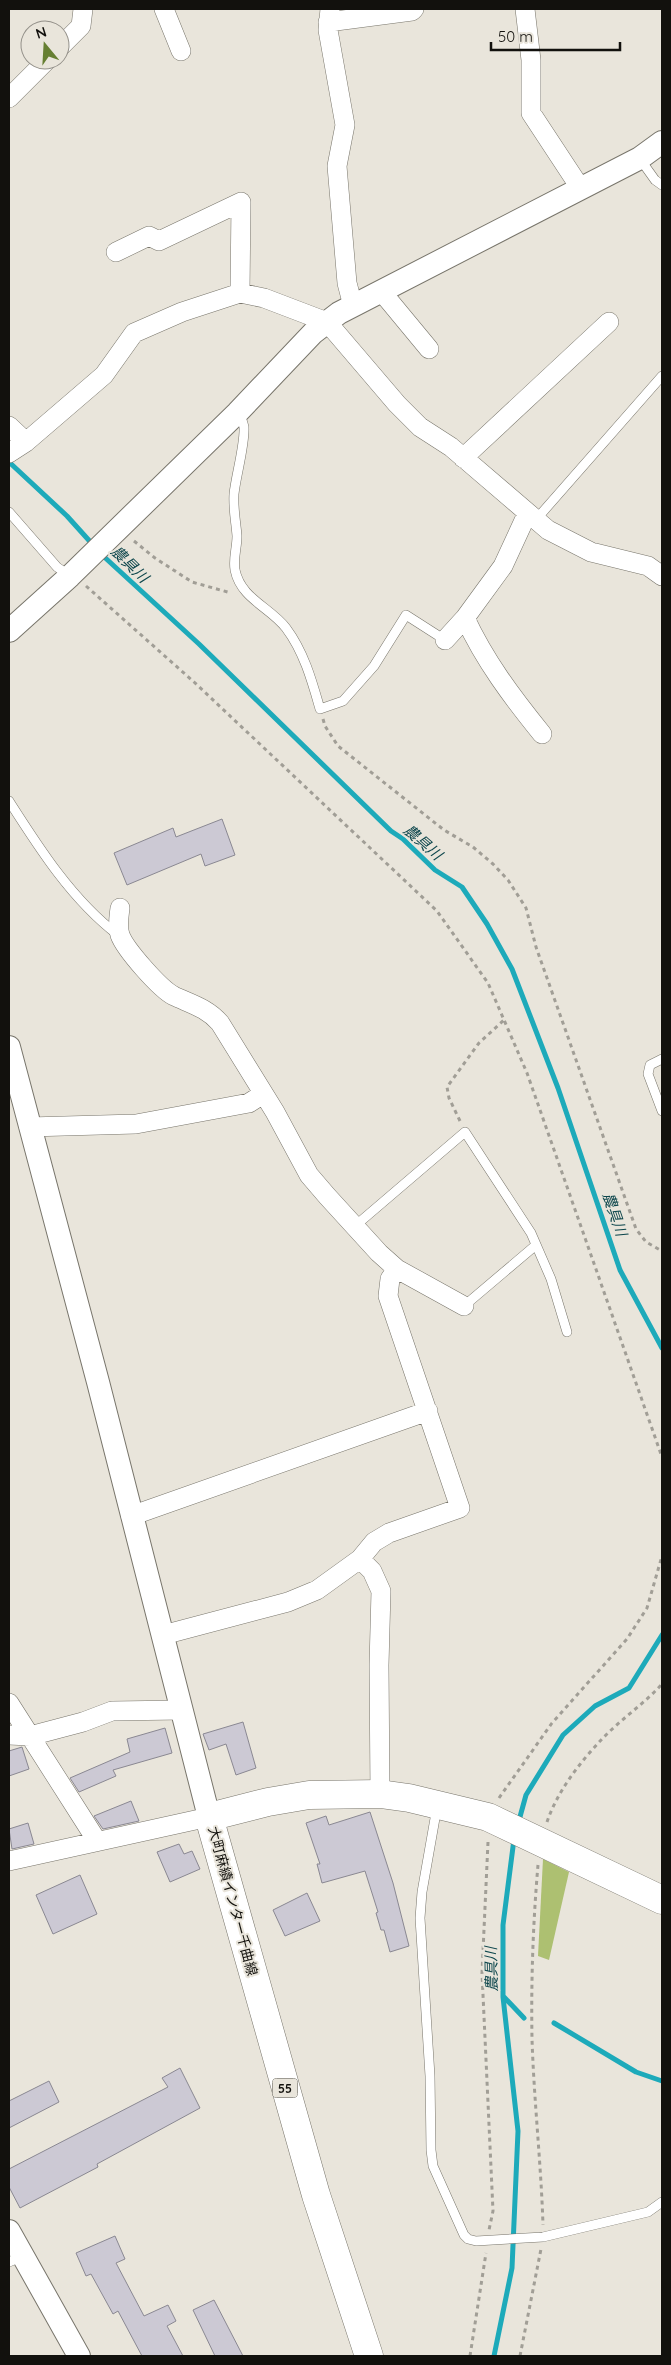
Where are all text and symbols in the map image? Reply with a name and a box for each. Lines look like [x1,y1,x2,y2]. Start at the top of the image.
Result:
north arrow [20,20,70,70]
scale bar [491,20,620,52]
text: N [33,22,49,43]
text: 50 m [498,27,533,46]
water label: 農具川 [107,542,154,588]
water label: 農具川 [400,820,448,865]
water label: 農具川 [599,1190,632,1240]
street label: 大町麻績インター千曲線 [204,1824,262,1978]
water label: 農具川 [481,1944,501,1992]
road number: 55 [272,2078,298,2098]

